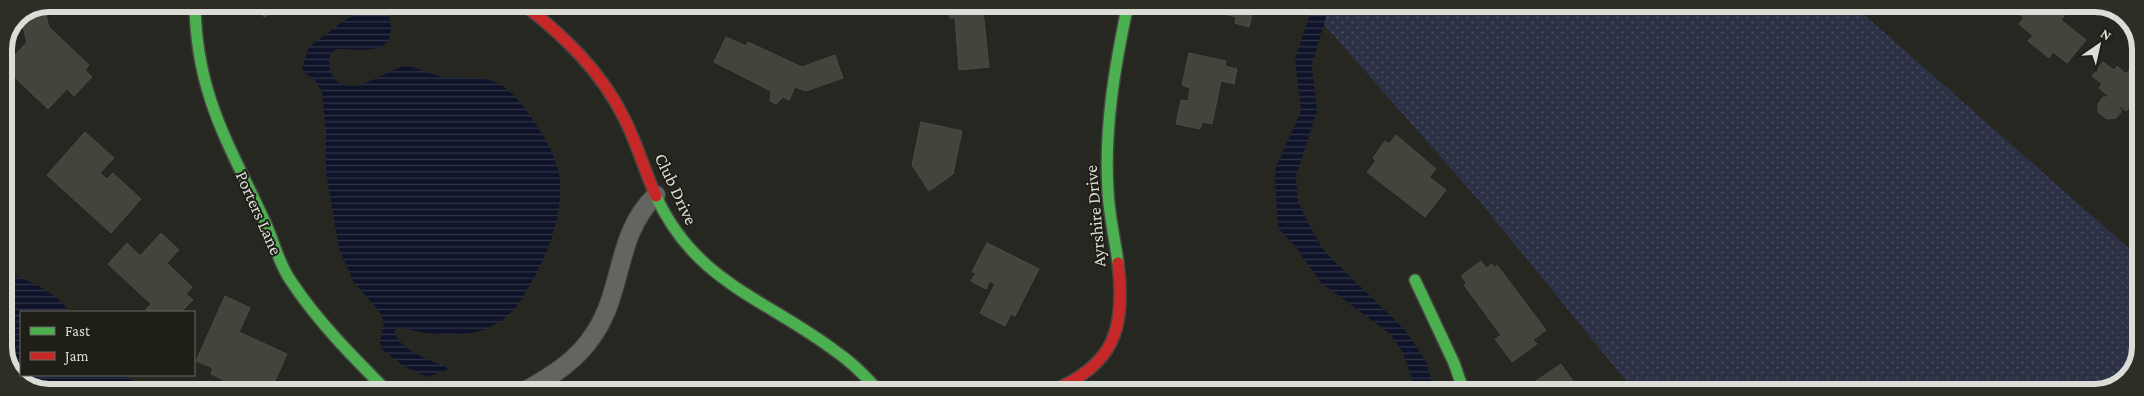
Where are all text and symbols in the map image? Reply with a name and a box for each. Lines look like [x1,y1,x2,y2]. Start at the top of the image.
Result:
north arrow [2074,20,2124,70]
text: N [2098,25,2115,44]
street label: Club Drive [651,150,701,228]
street label: Ayrshire Drive [1081,164,1109,268]
street label: Porters Lane [232,168,286,258]
legend [20,311,195,376]
text: Fast [65,323,91,339]
text: Jam [63,348,88,365]

